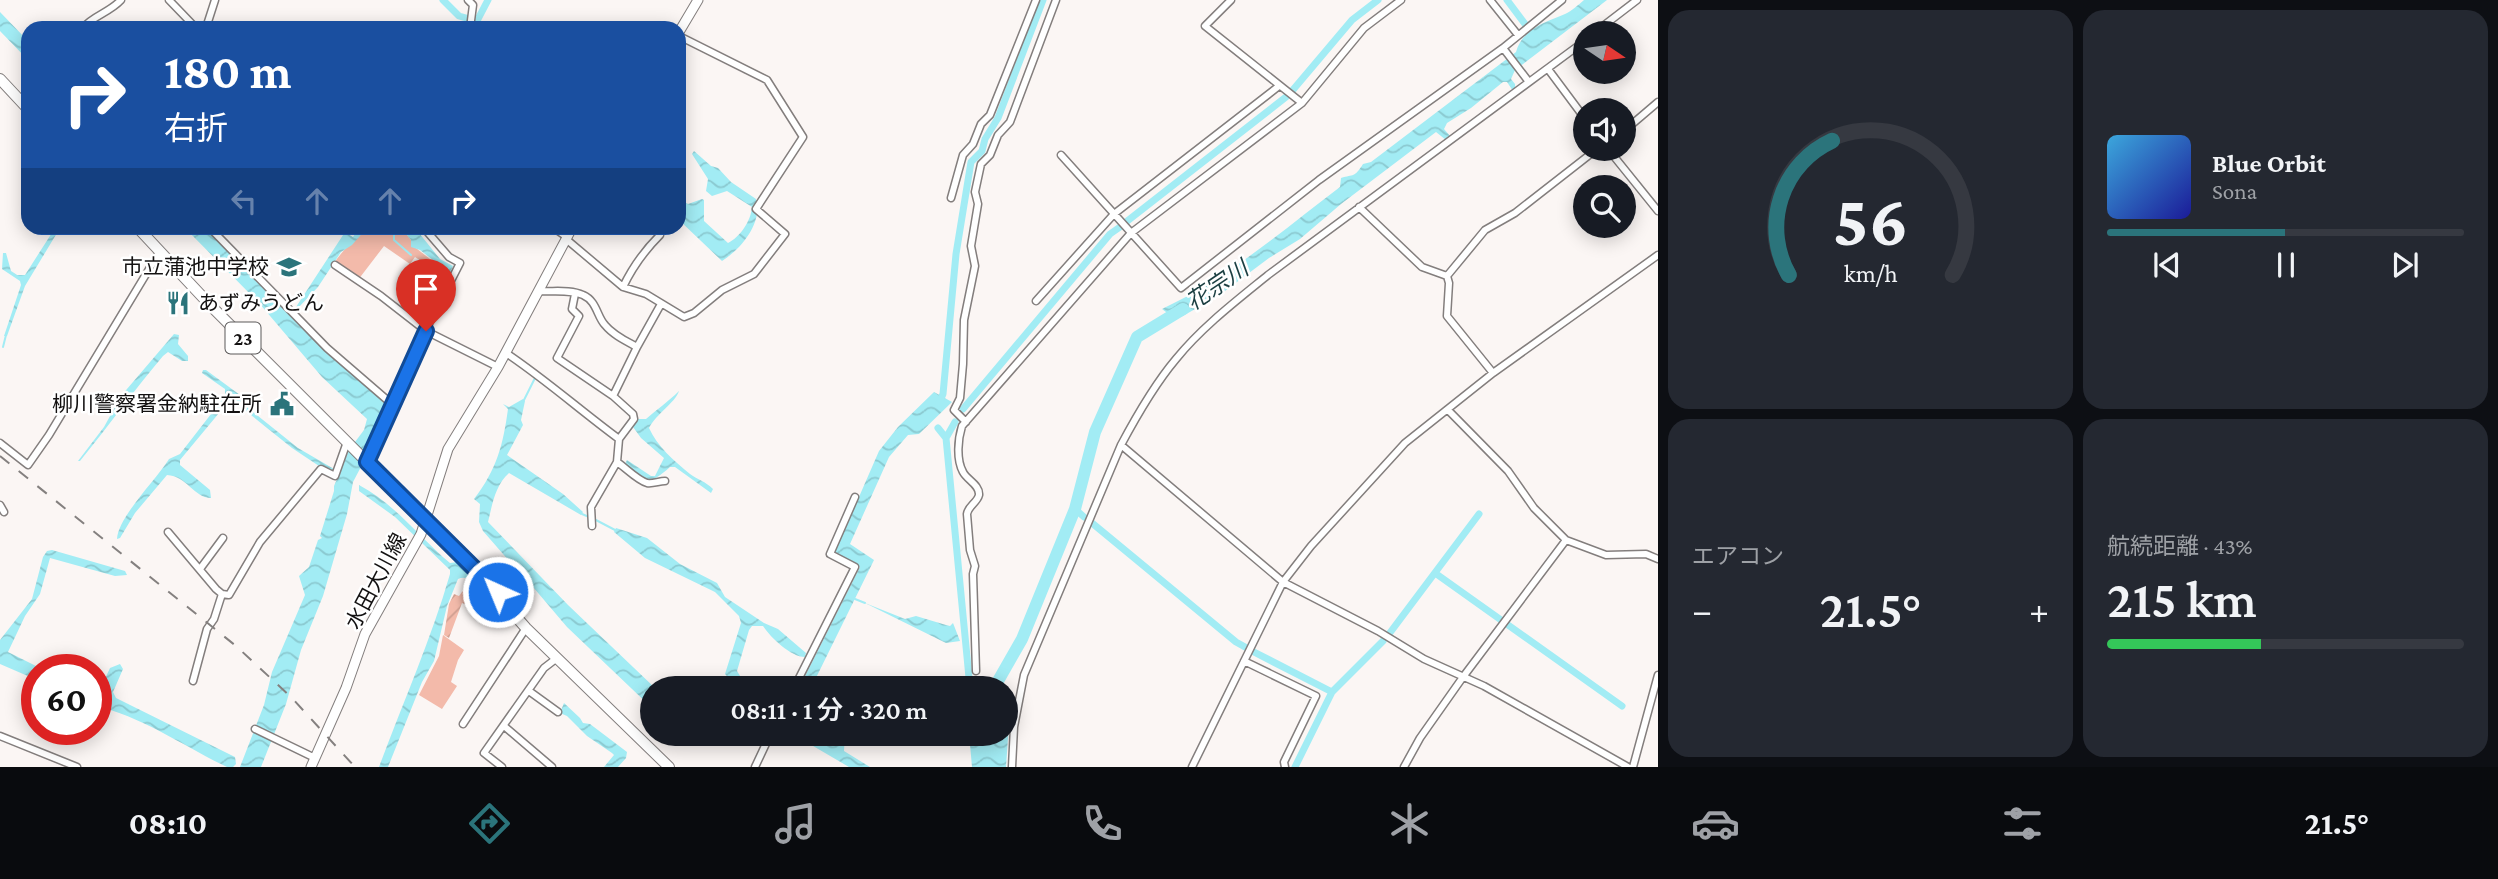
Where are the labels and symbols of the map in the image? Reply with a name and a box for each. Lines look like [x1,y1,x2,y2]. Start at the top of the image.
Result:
north arrow [1573,21,1636,84]
school or university icon: 市立蒲池中学校 [275,253,303,281]
water label: 花宗川 [1181,253,1255,315]
place label: 市立蒲池中学校 [122,255,269,279]
pin [396,259,456,331]
restaurant icon: あずみうどん [164,289,192,317]
place label: あずみうどん [198,291,324,315]
road number: 23 [226,322,260,354]
public building icon: 柳川警察署金納駐在所 [268,390,296,418]
place label: 柳川警察署金納駐在所 [52,392,262,416]
street label: 水田大川線 [341,529,411,633]
position arrow [461,555,535,629]
speed limit sign: 60 [21,654,112,745]

